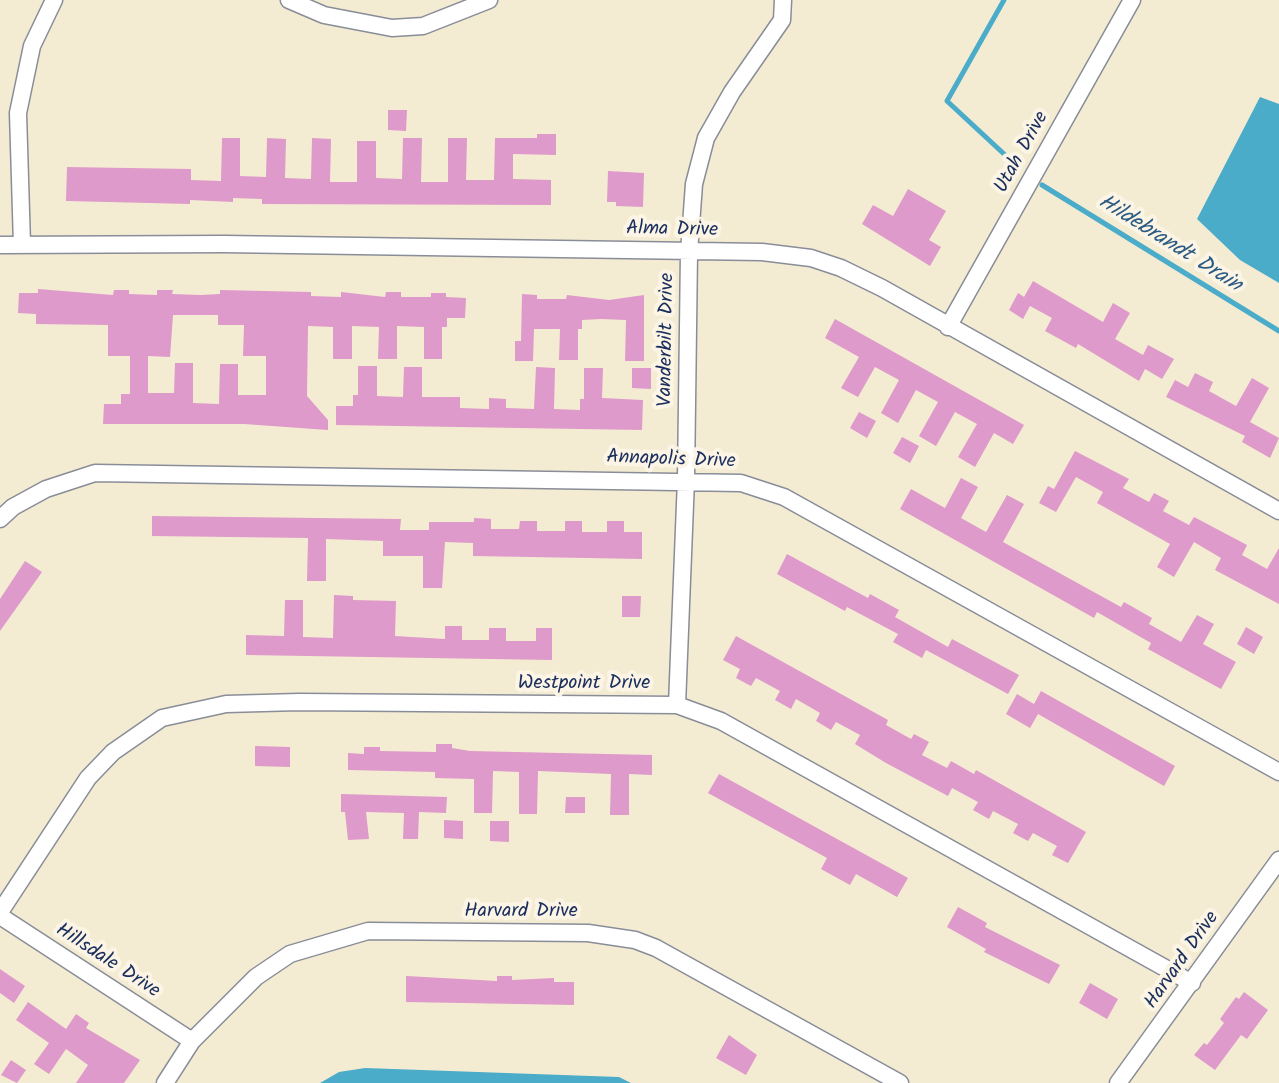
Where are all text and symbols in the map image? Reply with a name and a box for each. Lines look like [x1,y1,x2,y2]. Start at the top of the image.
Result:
street label: Utah Drive [991,108,1055,198]
water label: Hildebrandt Drain [1092,190,1246,300]
street label: Alma Drive [626,218,718,244]
street label: Vanderbilt Drive [655,273,681,407]
street label: Annapolis Drive [606,447,736,475]
street label: Westpoint Drive [518,673,650,697]
street label: Harvard Drive [464,901,578,925]
street label: Harvard Drive [1141,908,1225,1014]
street label: Hillsdale Drive [50,919,164,1005]

